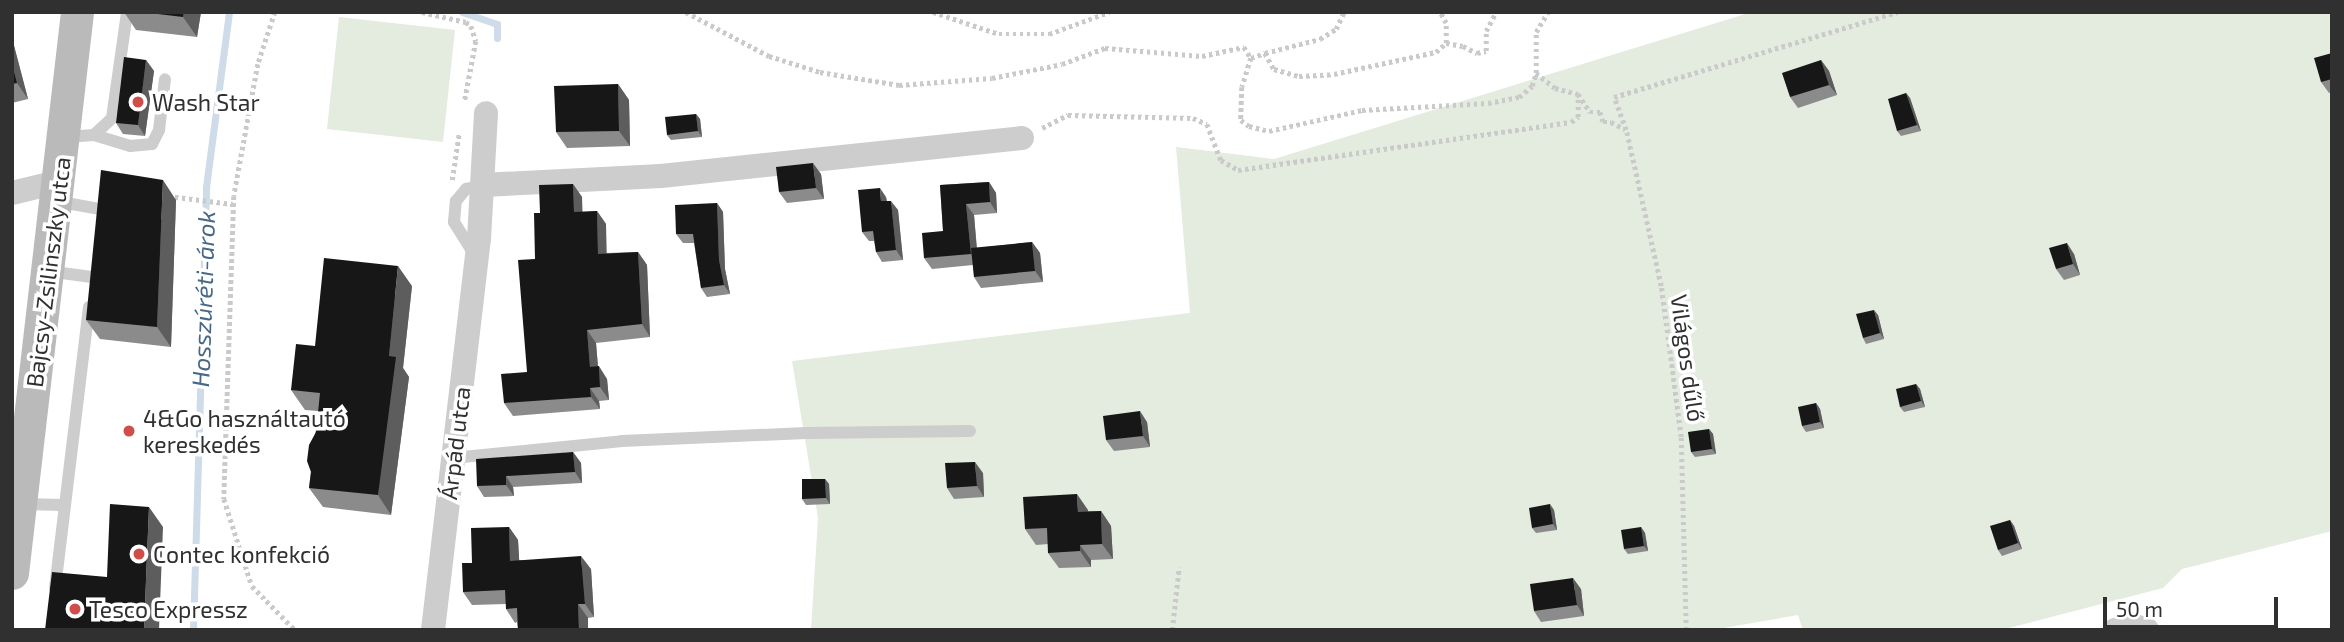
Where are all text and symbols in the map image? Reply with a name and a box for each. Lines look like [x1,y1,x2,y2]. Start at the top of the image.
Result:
place label: Wash Star [152,88,260,116]
marker: Wash Star [130,94,146,110]
street label: Bajcsy-Zsilinszky utca [20,155,76,389]
water label: Hosszúréti-árok [186,210,220,388]
street label: Világos dűlő [1665,293,1711,423]
street label: Árpád utca [434,385,476,501]
place label: 4&Go használtautó kereskedés [143,404,346,458]
marker: 4&Go használtautó kereskedés [121,423,137,439]
place label: Contec konfekció [153,540,330,568]
marker: Contec konfekció [131,546,147,562]
scale bar [2106,582,2281,626]
place label: Tesco Expressz [89,595,248,623]
text: 50 m [2116,596,2163,621]
marker: Tesco Expressz [67,601,83,617]

